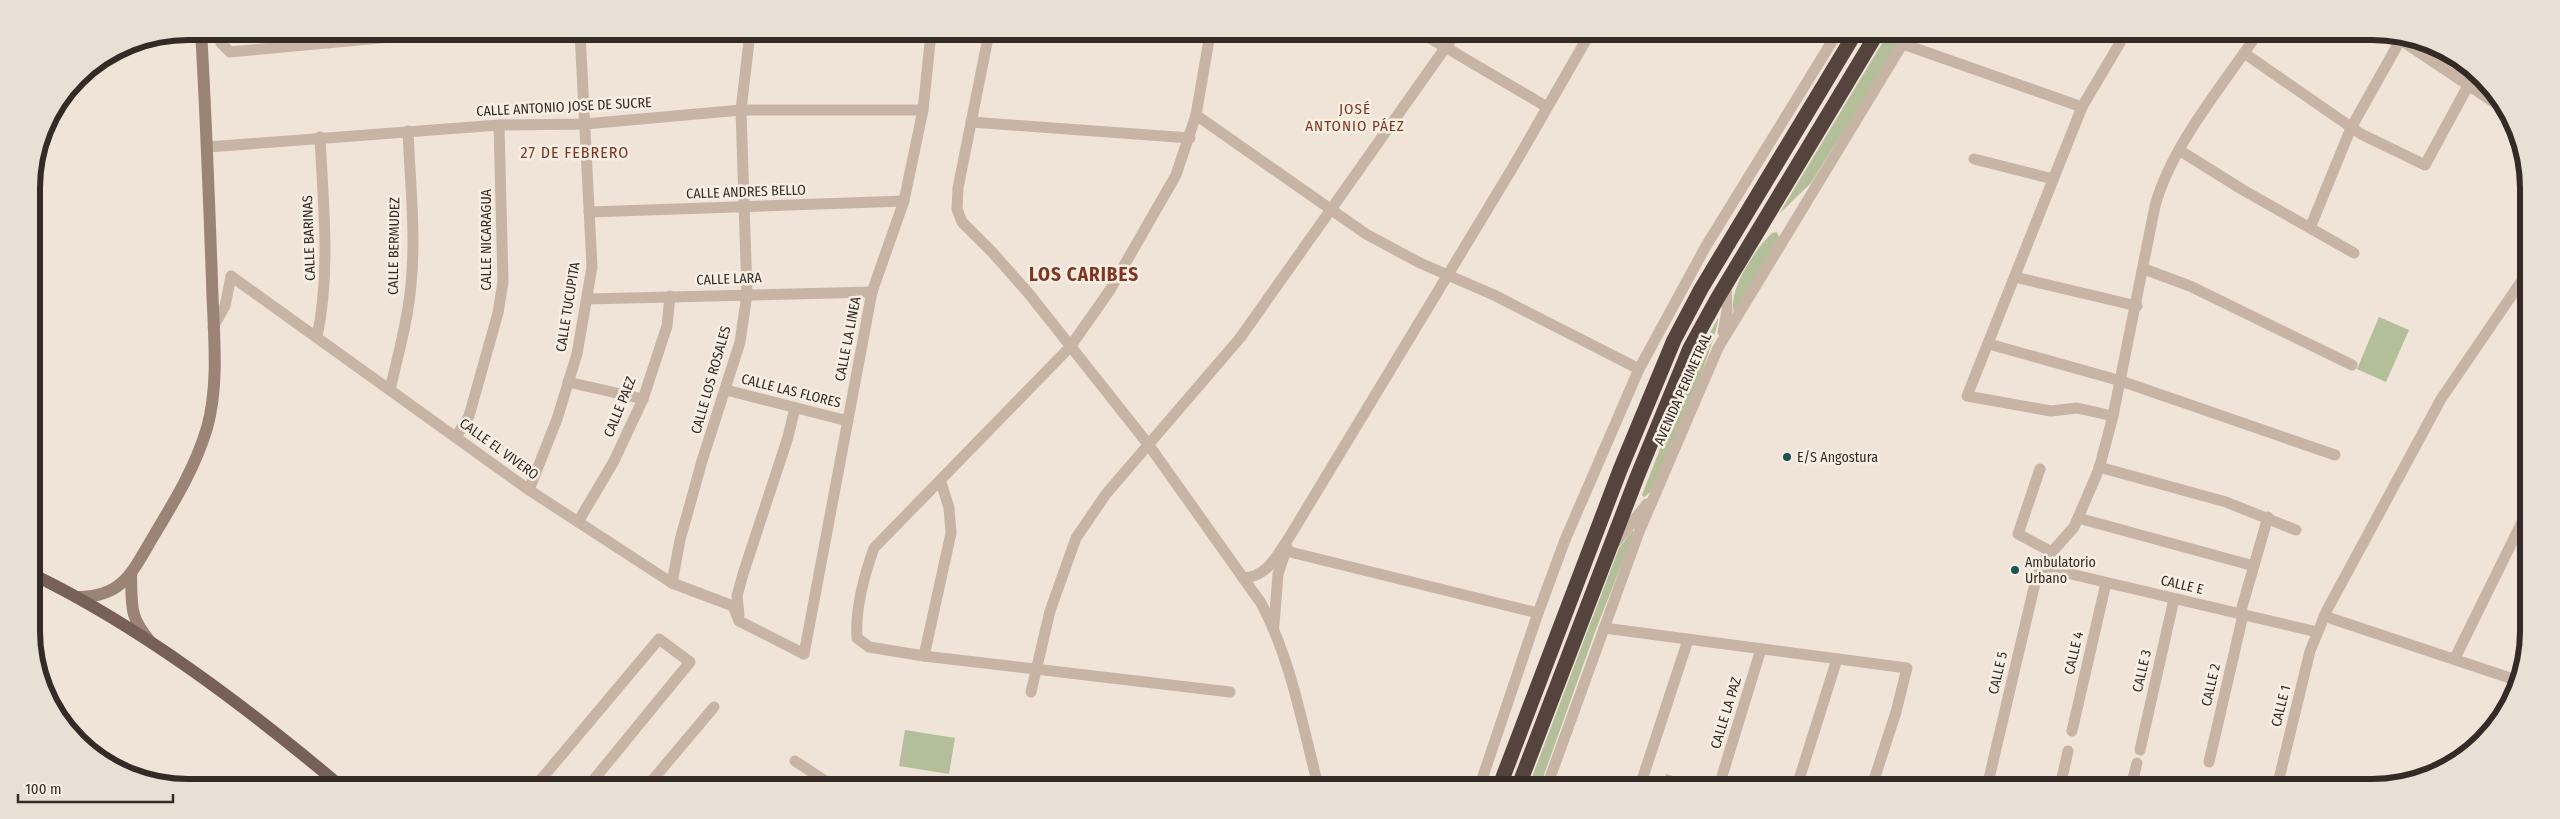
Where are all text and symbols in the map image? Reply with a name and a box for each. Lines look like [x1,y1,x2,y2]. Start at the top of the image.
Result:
street label: CALLE ANTONIO JOSE DE SUCRE [476,94,653,120]
district label: JOSÉ ANTONIO PÁEZ [1305,100,1405,135]
district label: 27 DE FEBRERO [521,143,629,162]
street label: CALLE ANDRES BELLO [686,181,806,203]
street label: CALLE NICARAGUA [478,189,495,291]
street label: CALLE BARINAS [299,195,319,281]
street label: CALLE BERMUDEZ [385,196,403,295]
street label: CALLE TUCUPITA [553,260,584,353]
district label: LOS CARIBES [1029,263,1139,286]
street label: CALLE LARA [696,269,763,289]
street label: CALLE LA LINEA [831,295,865,383]
street label: CALLE LOS ROSALES [687,324,735,436]
street label: AVENIDA PERIMETRAL [1651,330,1715,448]
street label: CALLE LAS FLORES [739,370,843,412]
street label: CALLE PAEZ [600,374,640,440]
street label: CALLE EL VIVERO [456,415,542,483]
place label: E/S Angostura [1797,449,1878,466]
marker: E/S Angostura [1781,451,1793,463]
place label: Ambulatorio Urbano [2025,554,2096,587]
marker: Ambulatorio Urbano [2009,564,2021,576]
street label: CALLE E [2159,572,2205,598]
street label: CALLE 4 [2061,630,2087,676]
street label: CALLE 3 [2129,648,2155,694]
street label: CALLE 5 [1985,650,2011,696]
street label: CALLE 2 [2198,662,2224,708]
street label: CALLE LA PAZ [1707,675,1745,751]
street label: CALLE 1 [2268,683,2294,729]
scale bar [18,772,172,804]
text: 100 m [25,780,62,798]

